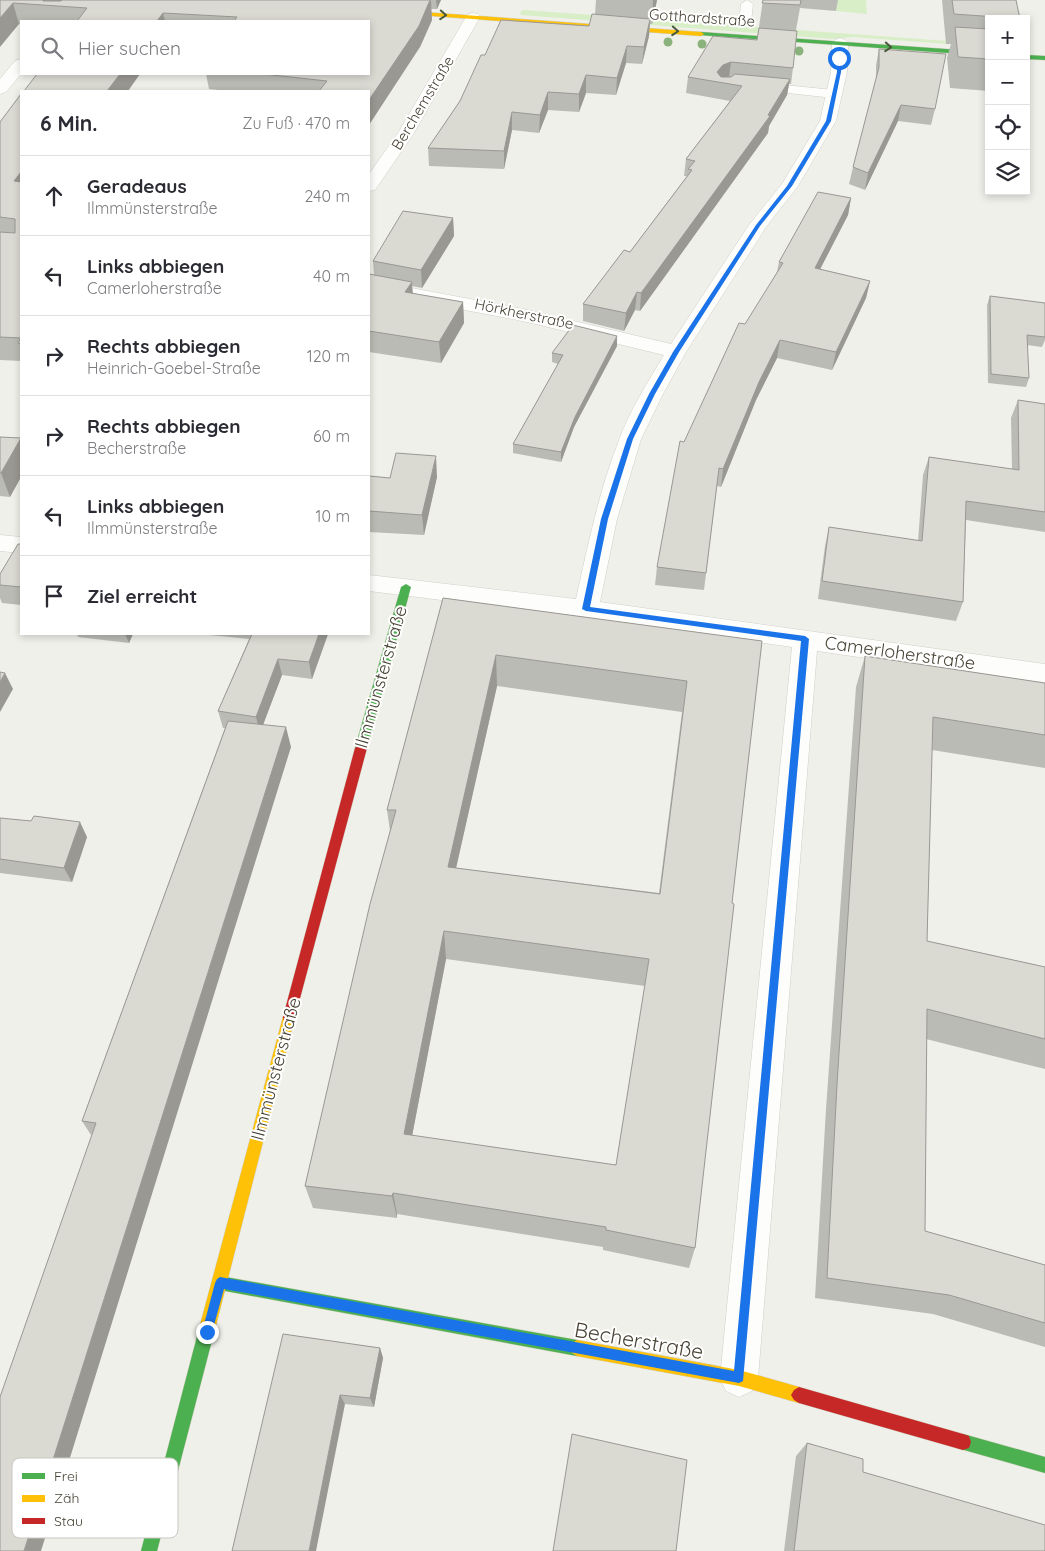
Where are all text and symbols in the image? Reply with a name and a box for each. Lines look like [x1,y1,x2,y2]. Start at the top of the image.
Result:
street label: Gotthardstraße [648,4,756,31]
one-way arrow [440,9,448,20]
map controls [985,15,1030,195]
button: + [985,15,1030,60]
search box [20,20,370,75]
one-way arrow [672,26,680,37]
icon: search [38,34,66,62]
text: Hier suchen [78,36,181,60]
one-way arrow [885,41,893,52]
route start [828,47,851,70]
street label: Berchemstraße [387,52,458,153]
button: − [985,60,1030,105]
button: locate [985,105,1030,150]
text: 6 Min. [40,110,97,136]
text: Zu Fuß · 470 m [242,113,350,133]
button: layers [985,150,1030,195]
text: Geradeaus [87,174,187,198]
icon: ahead [40,182,68,210]
text: 240 m [304,186,350,206]
text: Ilmmünsterstraße [87,198,218,218]
text: Links abbiegen [87,254,224,278]
icon: left [40,262,68,290]
text: 40 m [313,266,350,286]
text: Camerloherstraße [87,278,222,298]
street label: Hörkherstraße [473,294,575,333]
text: Rechts abbiegen [87,334,240,358]
icon: right [40,342,68,370]
text: 120 m [307,346,350,366]
text: Heinrich-Goebel-Straße [87,358,261,378]
text: Rechts abbiegen [87,414,240,438]
icon: right [40,422,68,450]
text: 60 m [313,426,350,446]
text: Becherstraße [87,438,186,458]
text: Links abbiegen [87,494,224,518]
icon: left [40,502,68,530]
text: 10 m [316,506,350,526]
text: Ilmmünsterstraße [87,518,218,538]
icon: arrive [40,582,68,610]
text: Ziel erreicht [87,584,197,608]
street label: Ilmmünsterstraße [349,603,412,751]
street label: Camerloherstraße [823,631,977,674]
street label: Ilmmünsterstraße [245,995,306,1143]
street label: Becherstraße [573,1316,706,1364]
route end [196,1321,219,1344]
legend [12,1458,178,1538]
text: Frei [54,1467,78,1485]
text: Zäh [54,1489,79,1507]
text: Stau [54,1512,83,1530]

